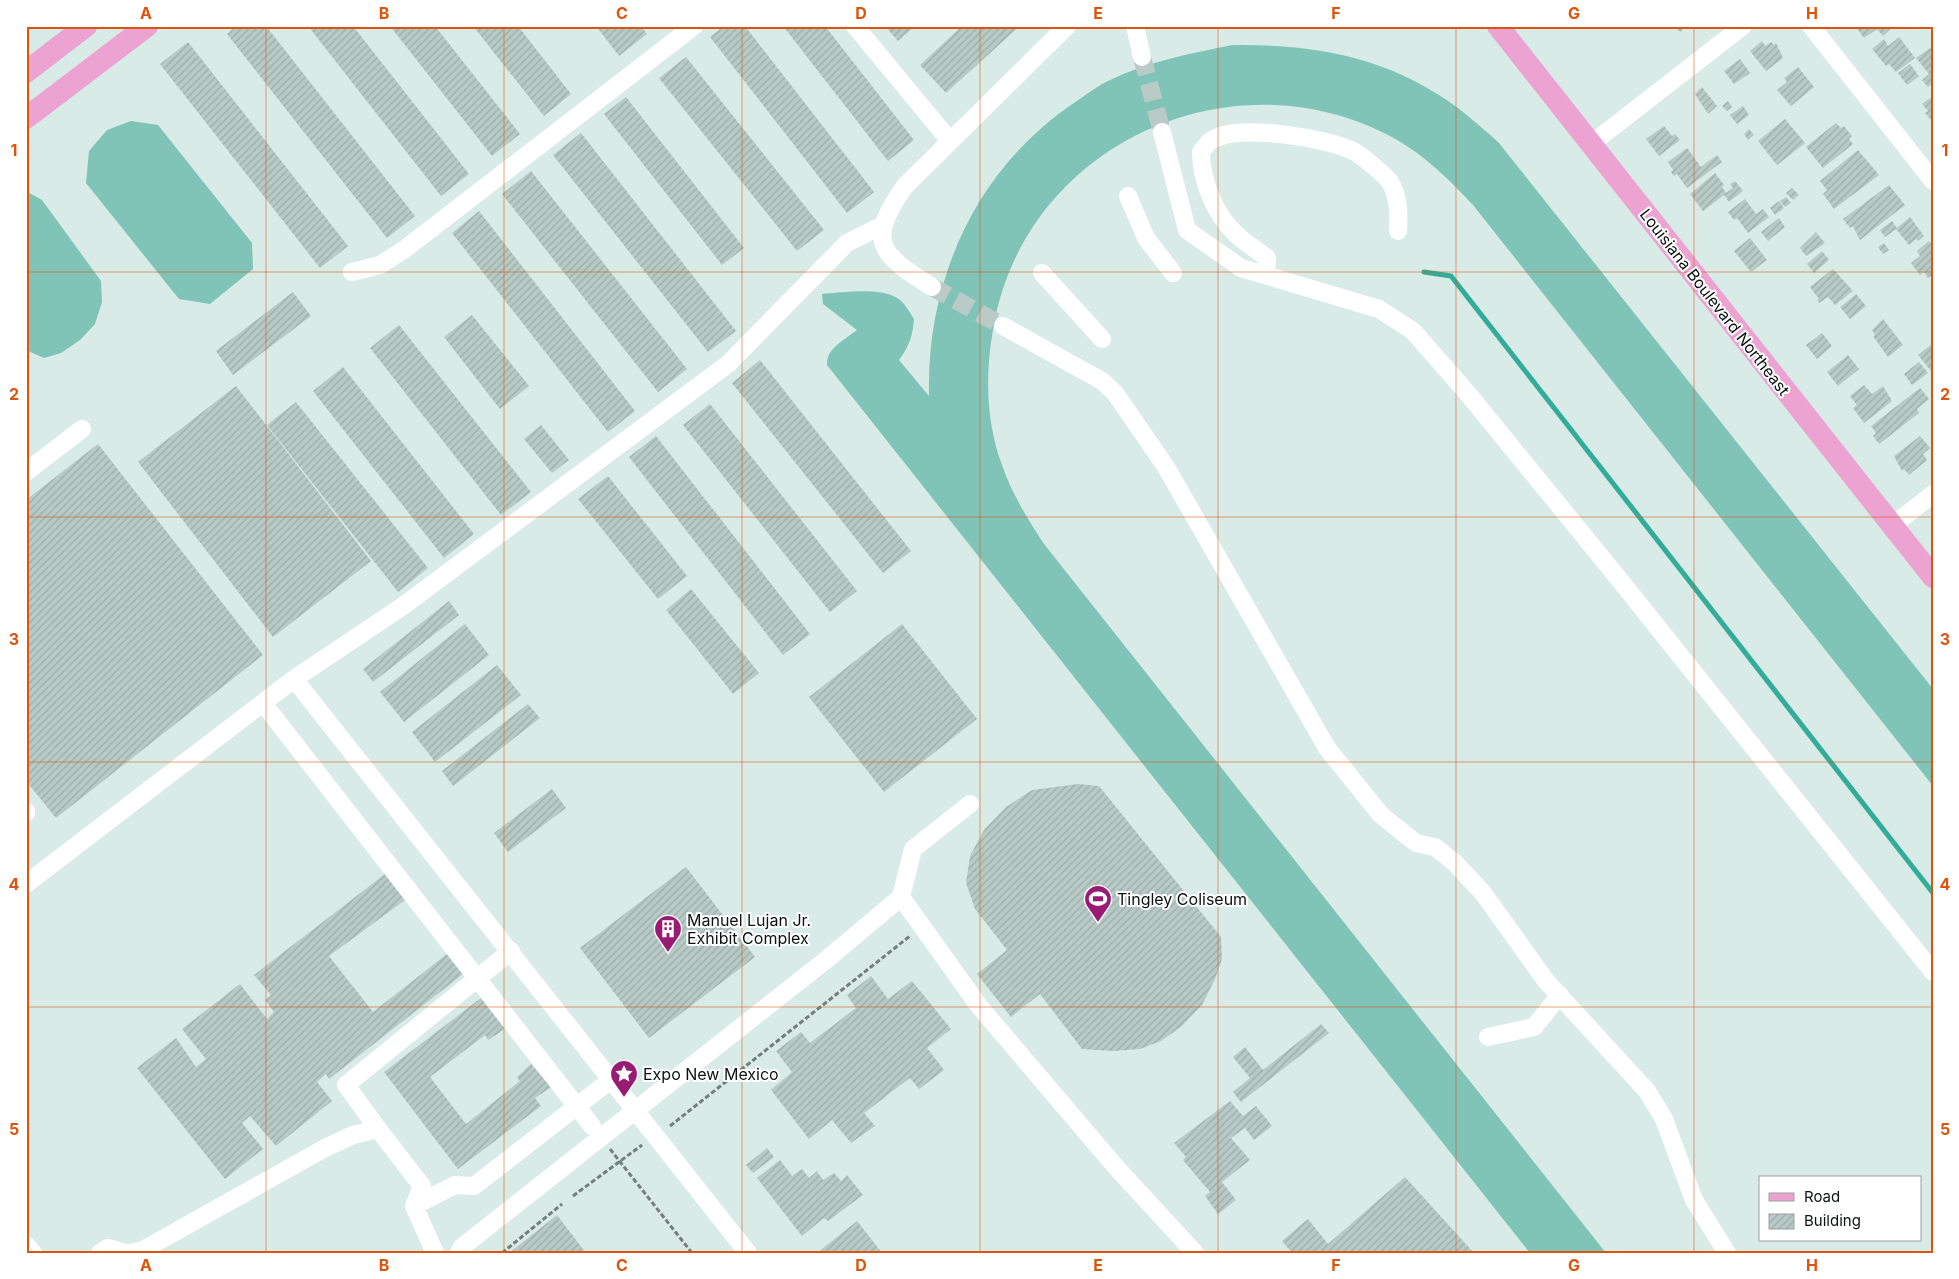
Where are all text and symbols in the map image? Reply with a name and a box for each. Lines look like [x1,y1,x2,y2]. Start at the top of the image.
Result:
text: A [140,3,152,23]
text: B [379,3,389,23]
text: C [616,3,628,23]
text: D [855,3,867,23]
text: E [1093,3,1103,23]
text: F [1331,3,1341,23]
text: G [1568,3,1580,23]
text: H [1806,3,1818,23]
text: 1 [11,140,17,160]
text: 1 [1942,140,1948,160]
street label: Louisiana Boulevard Northeast [1636,205,1794,399]
text: 2 [9,384,19,404]
text: 2 [1940,384,1950,404]
text: 3 [9,629,19,649]
text: 3 [1940,629,1950,649]
text: 4 [9,874,20,894]
text: 4 [1940,874,1951,894]
sports icon: Tingley Coliseum [1083,884,1113,923]
place label: Tingley Coliseum [1117,889,1247,909]
place label: Manuel Lujan Jr. Exhibit Complex [687,910,811,948]
building icon: Manuel Lujan Jr. Exhibit Complex [653,914,683,953]
place icon: Expo New Mexico [609,1059,639,1098]
place label: Expo New Mexico [643,1064,779,1084]
text: 5 [9,1119,19,1139]
text: 5 [1940,1119,1950,1139]
legend [1759,1176,1922,1242]
text: Road [1804,1187,1840,1206]
text: Building [1804,1211,1861,1230]
text: A [140,1255,152,1275]
text: B [379,1255,389,1275]
text: C [616,1255,628,1275]
text: D [855,1255,867,1275]
text: E [1093,1255,1103,1275]
text: F [1331,1255,1341,1275]
text: G [1568,1255,1580,1275]
text: H [1806,1255,1818,1275]

